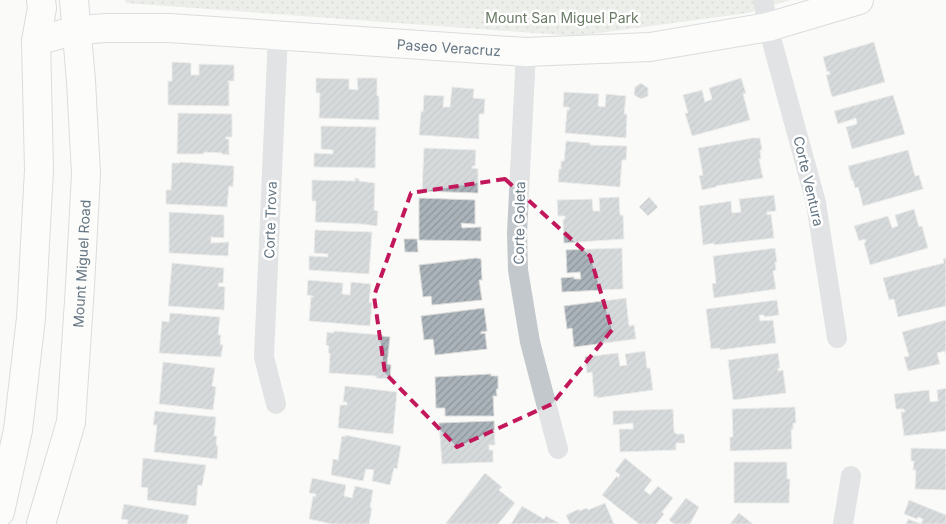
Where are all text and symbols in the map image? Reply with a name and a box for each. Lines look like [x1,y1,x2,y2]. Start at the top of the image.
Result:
park label: Mount San Miguel Park [485,9,639,26]
street label: Paseo Veracruz [396,35,501,59]
street label: Corte Ventura [790,134,828,228]
street label: Corte Trova [260,181,280,259]
street label: Corte Goleta [510,181,528,265]
street label: Mount Miguel Road [69,199,93,328]

